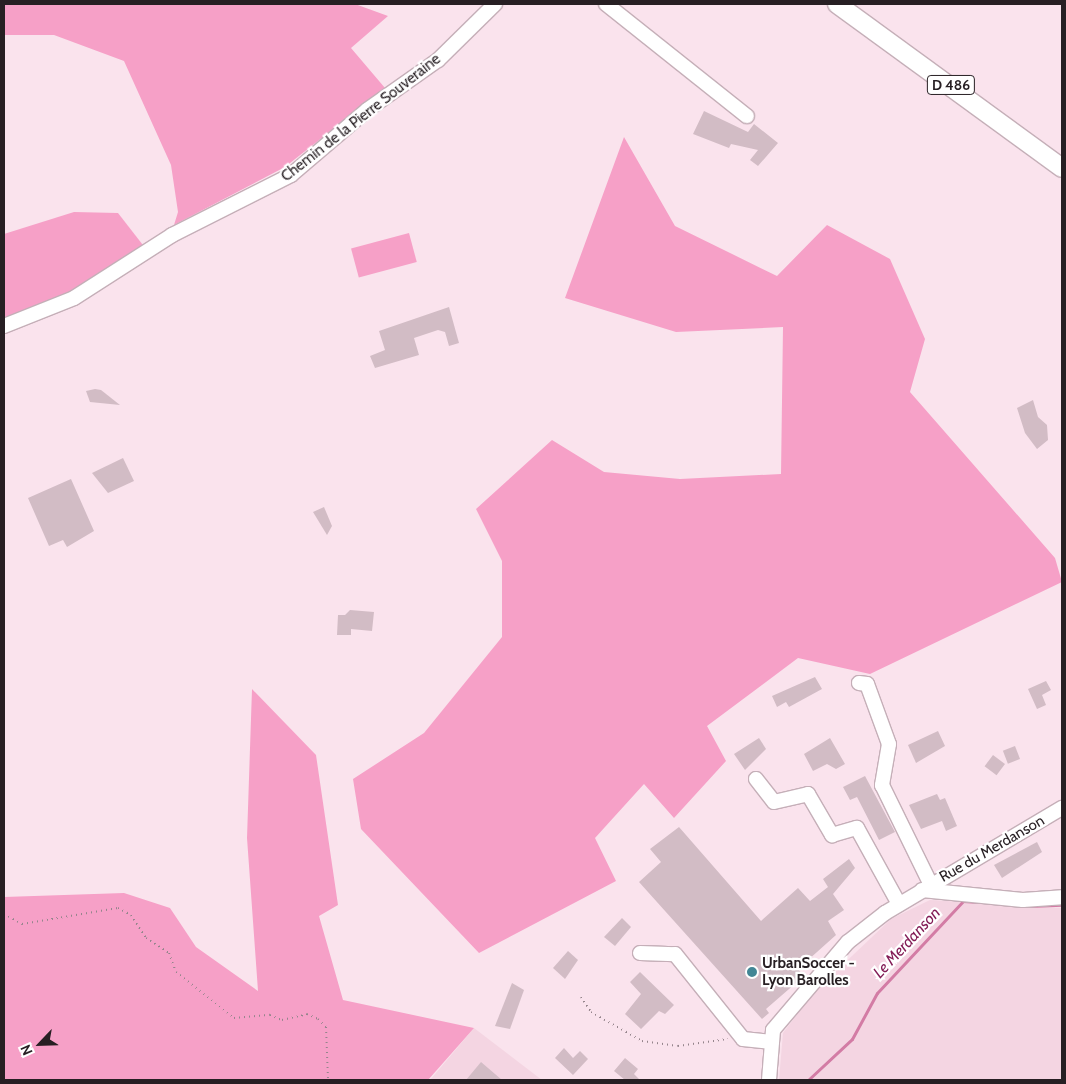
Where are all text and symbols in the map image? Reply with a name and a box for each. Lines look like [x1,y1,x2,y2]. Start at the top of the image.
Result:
street label: Chemin de la Pierre Souveraine [278,50,444,186]
road number: D 486 [926,74,976,96]
street label: Rue du Merdanson [936,812,1048,886]
water label: Le Merdanson [869,904,945,982]
place label: UrbanSoccer - Lyon Barolles [762,954,855,989]
marker: UrbanSoccer - Lyon Barolles [746,966,758,978]
north arrow [15,1019,65,1069]
text: N [16,1042,37,1058]

